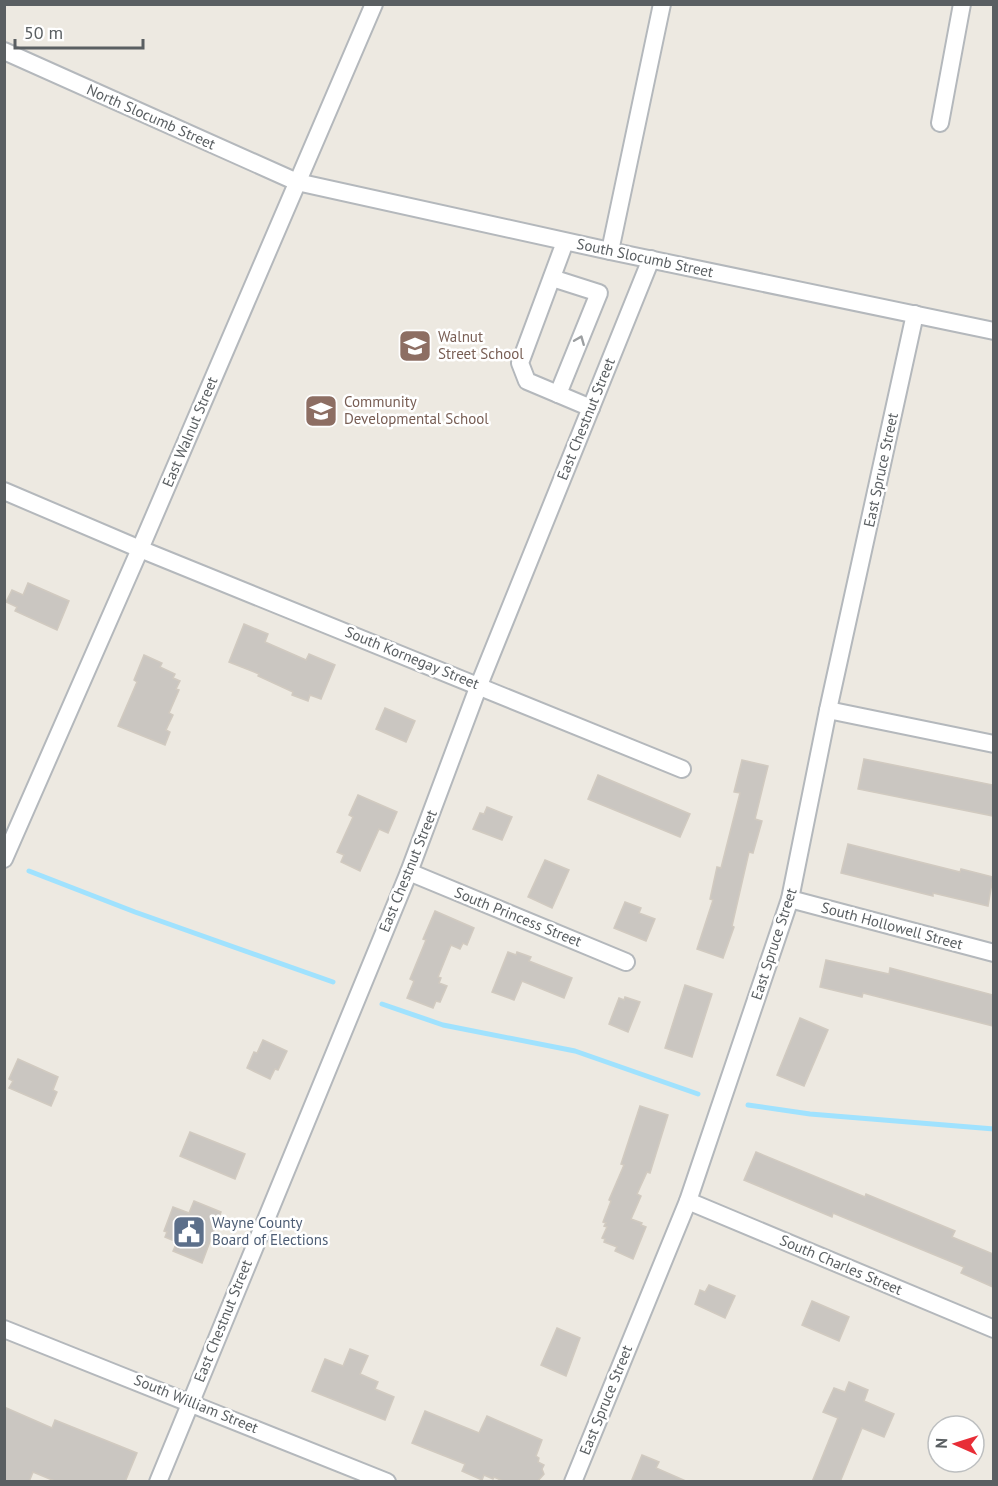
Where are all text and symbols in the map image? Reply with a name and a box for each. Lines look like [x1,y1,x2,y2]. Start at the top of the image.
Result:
scale bar [15,12,142,50]
text: 50 m [24,21,63,44]
street label: North Slocumb Street [84,80,218,153]
street label: South Slocumb Street [575,234,715,281]
place label: Walnut Street School [438,327,524,363]
school or university icon: Walnut Street School [397,328,433,364]
one-way arrow [573,335,585,346]
street label: East Chestnut Street [552,355,619,483]
street label: East Walnut Street [158,374,221,490]
place label: Community Developmental School [344,392,489,428]
school or university icon: Community Developmental School [303,393,339,429]
street label: East Spruce Street [859,411,902,529]
street label: South Kornegay Street [342,622,482,693]
street label: East Chestnut Street [374,807,441,935]
street label: South Princess Street [452,882,585,951]
street label: East Spruce Street [746,886,801,1002]
street label: South Hollowell Street [819,897,965,954]
place label: Wayne County Board of Elections [212,1213,328,1249]
public building icon: Wayne County Board of Elections [171,1214,207,1250]
street label: South Charles Street [777,1230,905,1299]
street label: East Chestnut Street [189,1257,256,1385]
street label: East Spruce Street [575,1342,636,1457]
street label: South William Street [131,1370,261,1437]
north arrow [926,1414,986,1474]
text: N [931,1437,951,1449]

